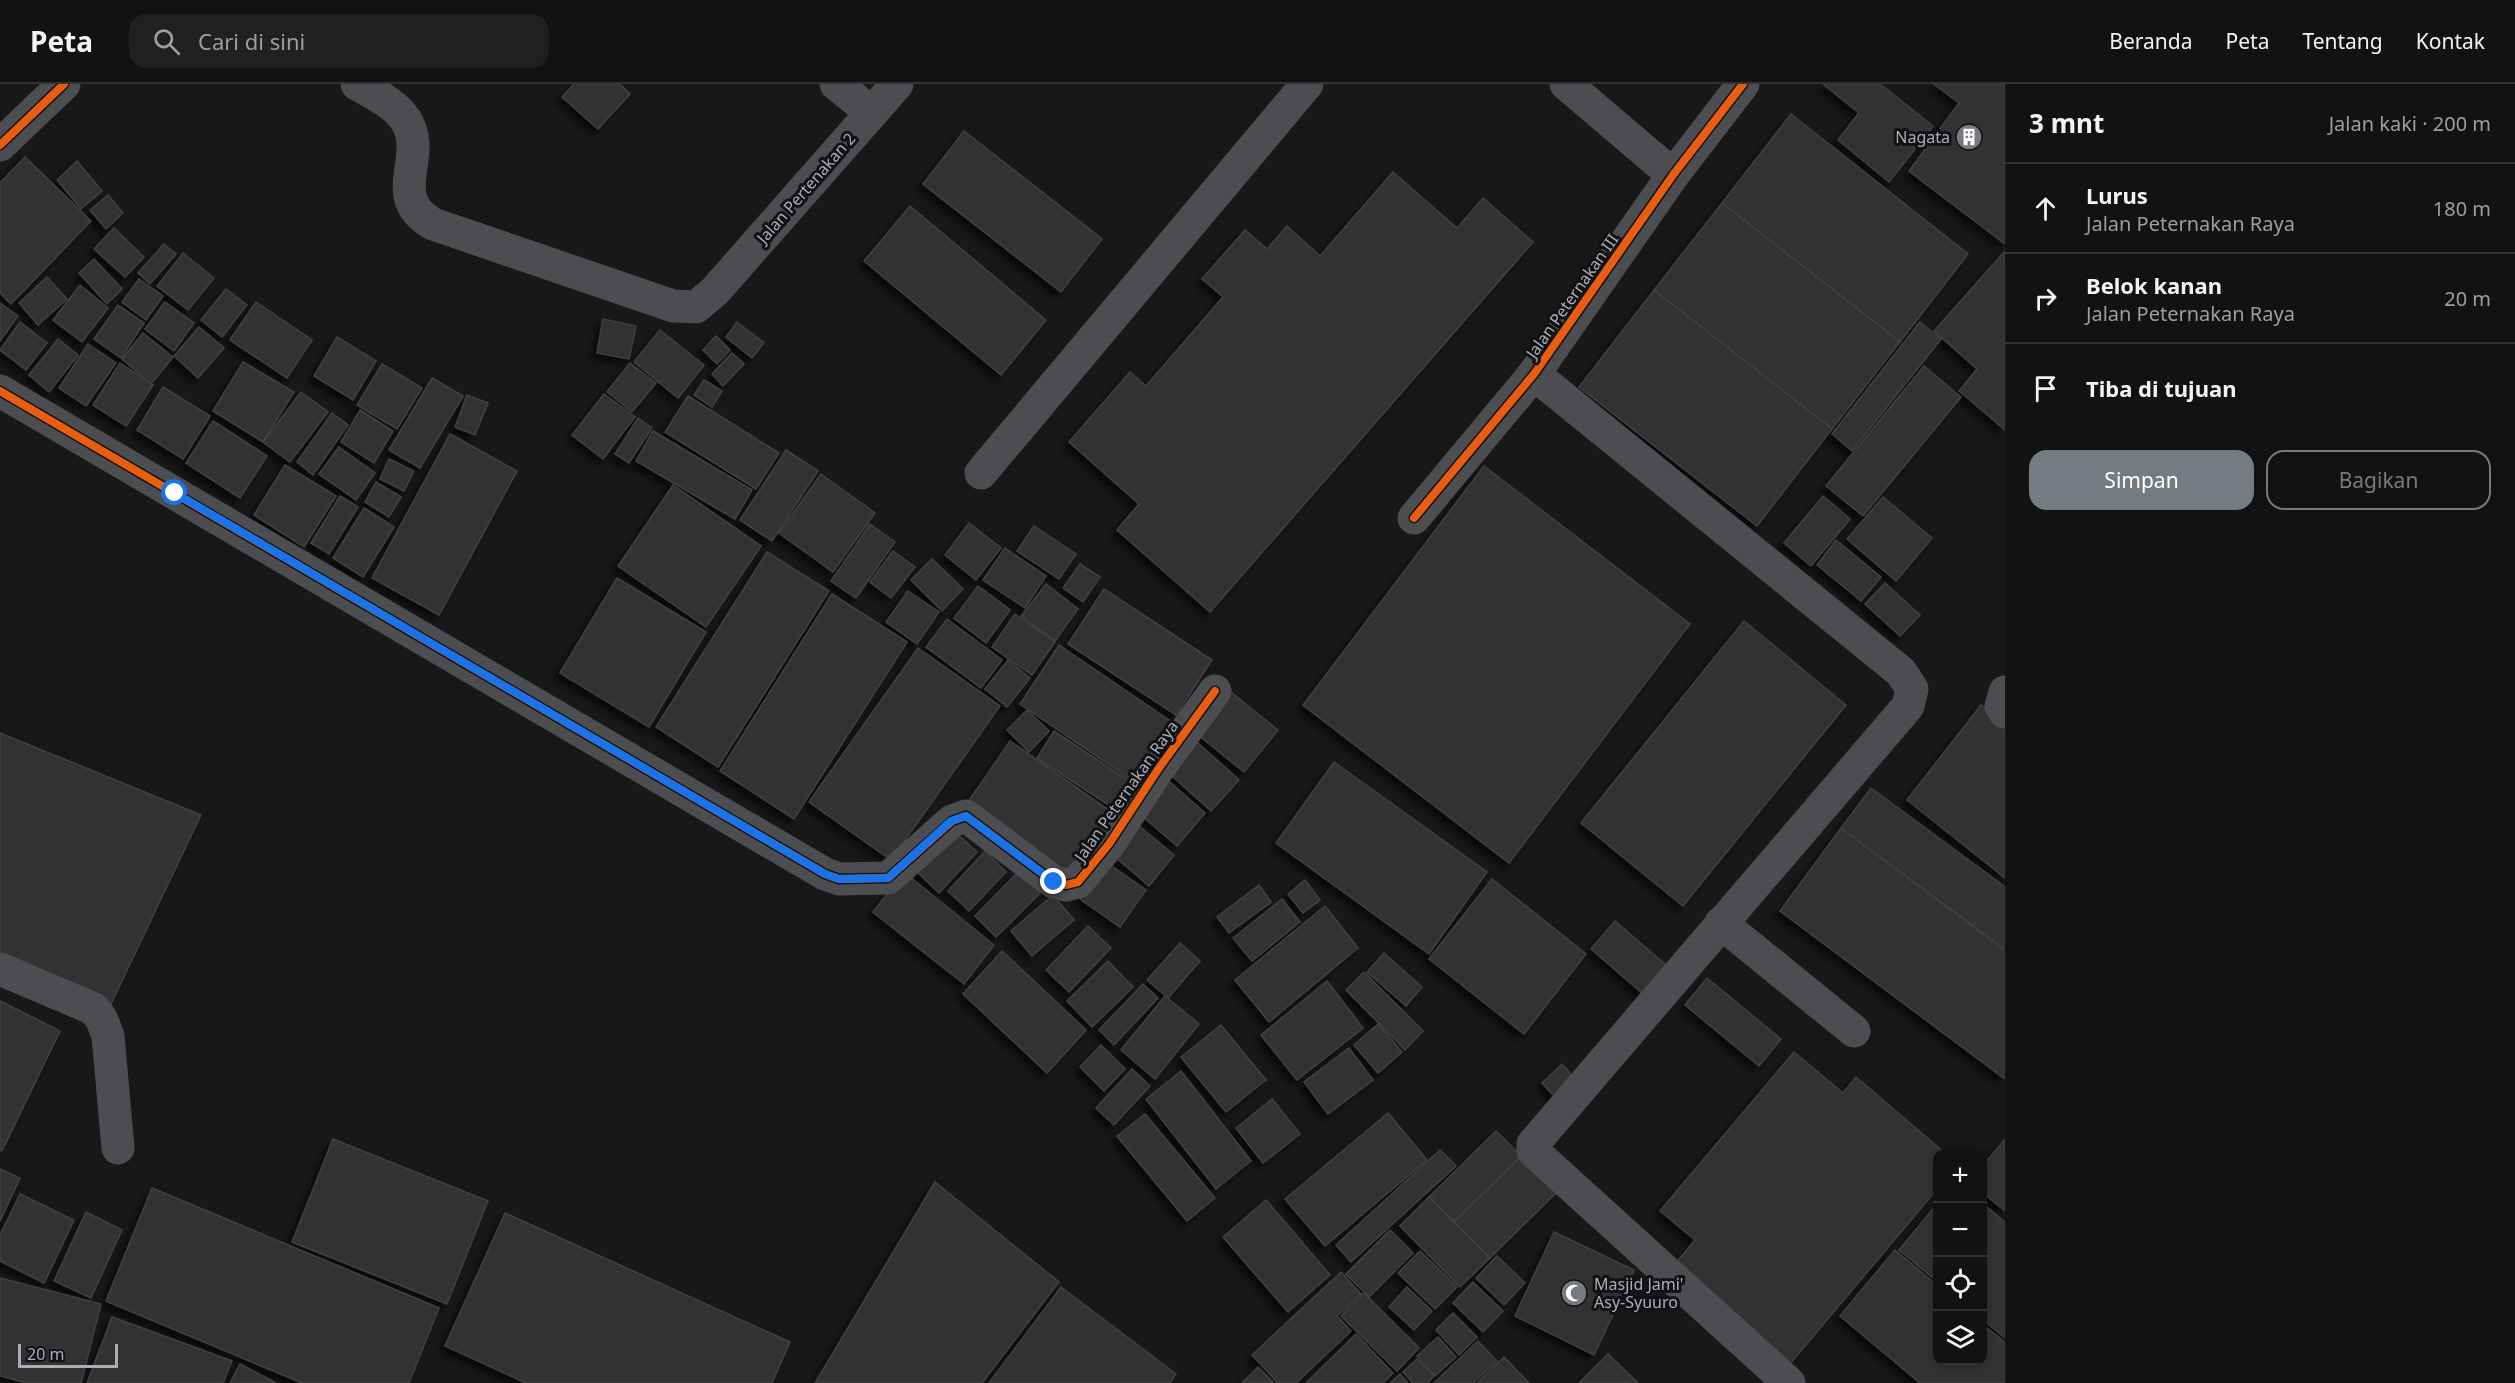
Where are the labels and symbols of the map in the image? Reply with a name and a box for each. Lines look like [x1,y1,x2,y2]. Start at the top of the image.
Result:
building icon: Nagata [1954,122,1984,152]
place label: Nagata [1895,126,1950,148]
street label: Jalan Pertenakan 2 [750,128,860,250]
street label: Jalan Peternakan III [1520,229,1623,364]
route start [161,479,187,505]
street label: Jalan Peternakan Raya [1068,716,1183,867]
route end [1040,868,1066,894]
place label: Masjid Jami' Asy-Syuuro [1594,1273,1683,1313]
mosque icon: Masjid Jami' Asy-Syuuro [1559,1278,1589,1308]
scale bar [18,1341,118,1368]

